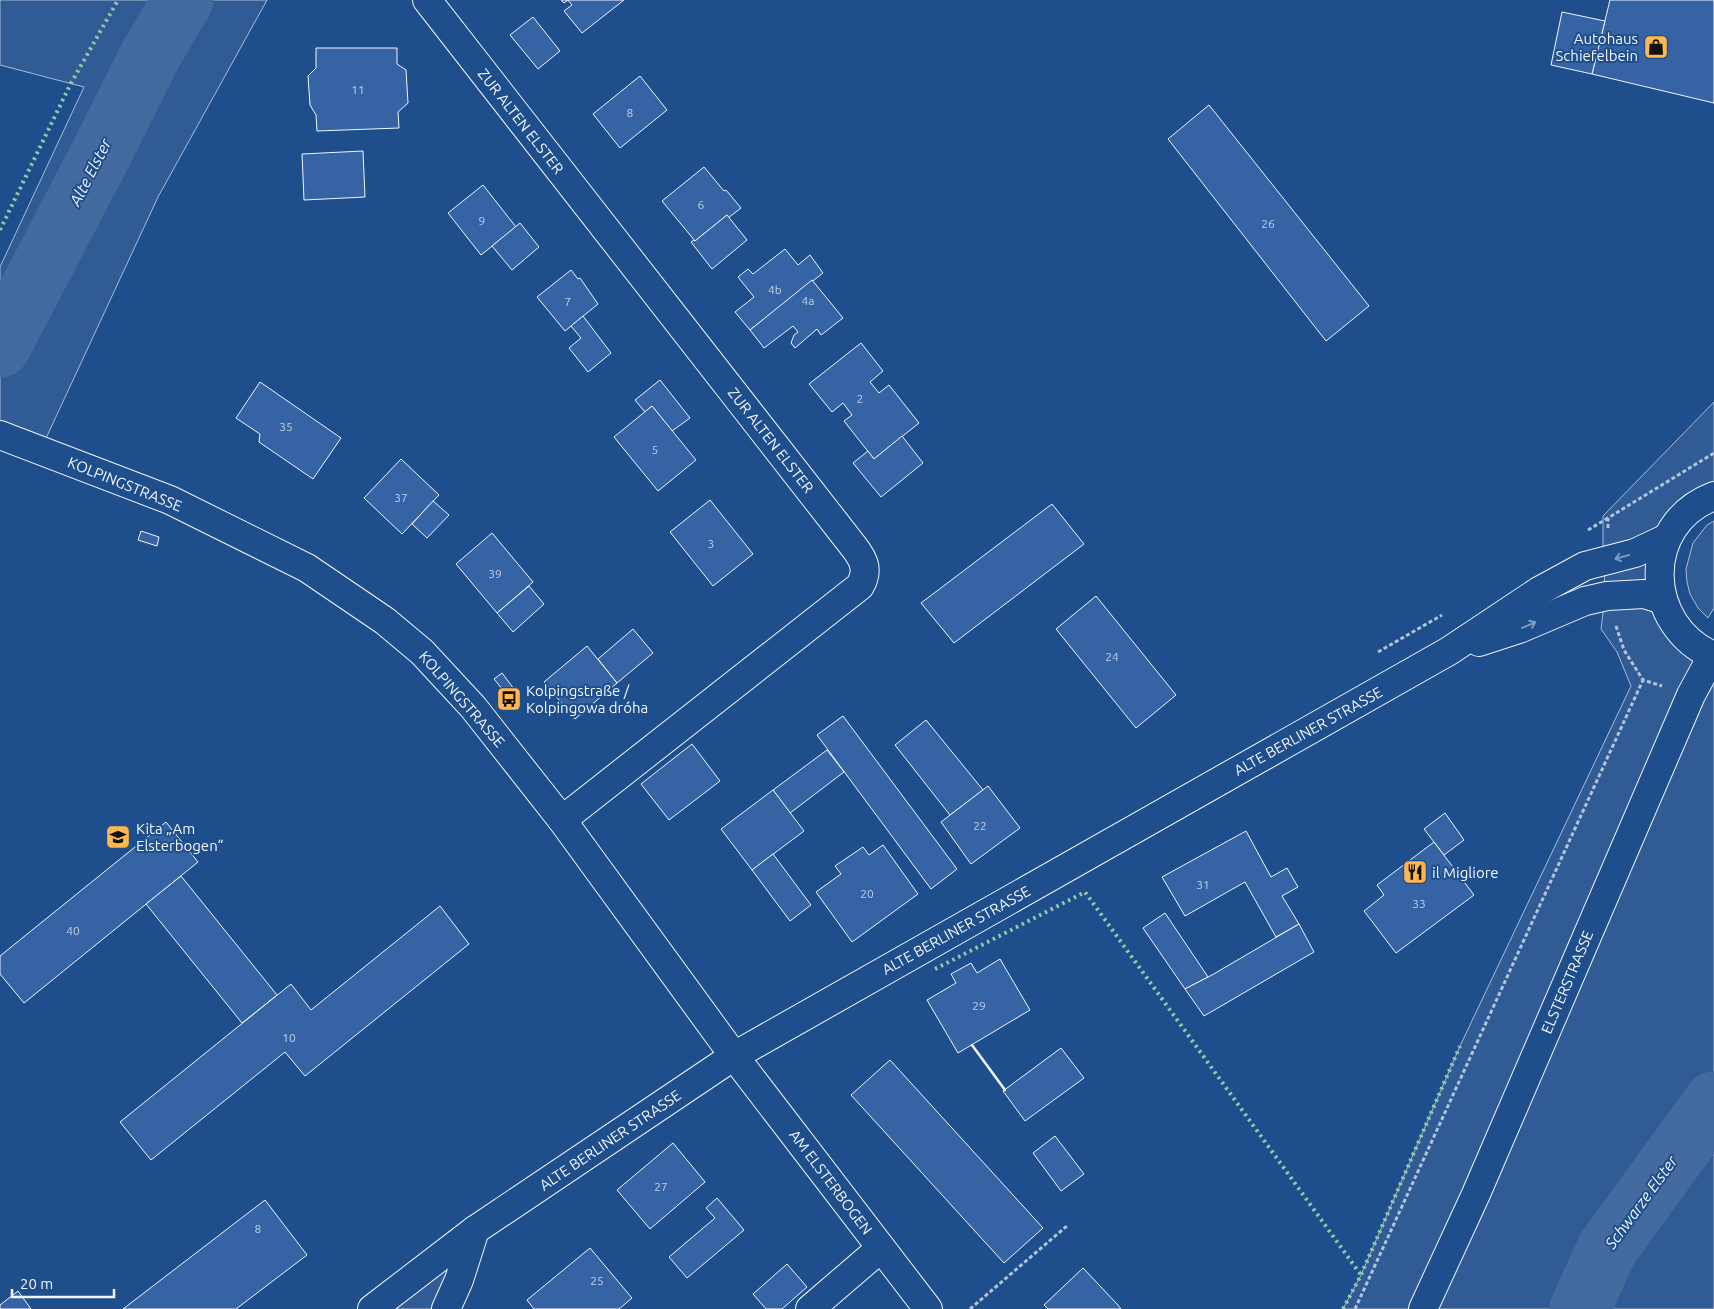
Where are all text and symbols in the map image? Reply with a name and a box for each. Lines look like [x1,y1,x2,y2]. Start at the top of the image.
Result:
place label: Autohaus Schiefelbein [1555,30,1638,64]
shop icon: Autohaus Schiefelbein [1643,34,1669,60]
street label: ZUR ALTEN ELSTER [475,65,567,177]
house number: 11 [351,83,365,96]
house number: 8 [627,106,634,119]
water label: Alte Elster [65,135,115,209]
house number: 6 [698,198,705,211]
house number: 9 [479,214,485,227]
house number: 26 [1261,217,1275,230]
house number: 4b [768,283,782,296]
house number: 4a [802,294,814,307]
house number: 7 [565,295,571,308]
street label: ZUR ALTEN ELSTER [725,384,817,496]
house number: 2 [857,392,863,405]
house number: 35 [279,420,293,433]
house number: 5 [652,443,658,456]
street label: KOLPINGSTRASSE [65,453,185,515]
house number: 37 [394,491,408,504]
house number: 3 [708,537,714,550]
one-way arrow [1615,552,1631,562]
house number: 39 [488,567,502,580]
one-way arrow [1521,619,1536,629]
street label: KOLPINGSTRASSE [416,648,508,750]
house number: 24 [1105,650,1119,663]
place label: Kolpingstraße / Kolpingowa dróha [526,682,648,716]
street label: ALTE BERLINER STRASSE [1231,683,1385,779]
bus stop icon: Kolpingstraße / Kolpingowa dróha [496,686,522,712]
house number: 22 [973,819,987,832]
place label: Kita „Am Elsterbogen“ [136,820,224,854]
school or university icon: Kita „Am Elsterbogen“ [105,824,131,850]
restaurant icon: il Migliore [1402,859,1428,885]
place label: il Migliore [1432,864,1499,881]
house number: 31 [1196,878,1210,891]
street label: ALTE BERLINER STRASSE [879,882,1033,978]
house number: 20 [860,887,874,900]
house number: 33 [1412,897,1426,910]
house number: 40 [66,924,80,937]
street label: ELSTERSTRASSE [1538,928,1596,1036]
house number: 29 [972,999,986,1012]
house number: 10 [282,1031,296,1044]
street label: ALTE BERLINER STRASSE [536,1086,684,1194]
street label: AM ELSTERBOGEN [786,1126,876,1238]
water label: Schwarze Elster [1601,1151,1681,1253]
house number: 27 [654,1180,668,1193]
house number: 8 [255,1222,262,1235]
scale bar [12,1266,115,1298]
house number: 25 [590,1274,604,1287]
text: 20 m [20,1275,53,1292]

